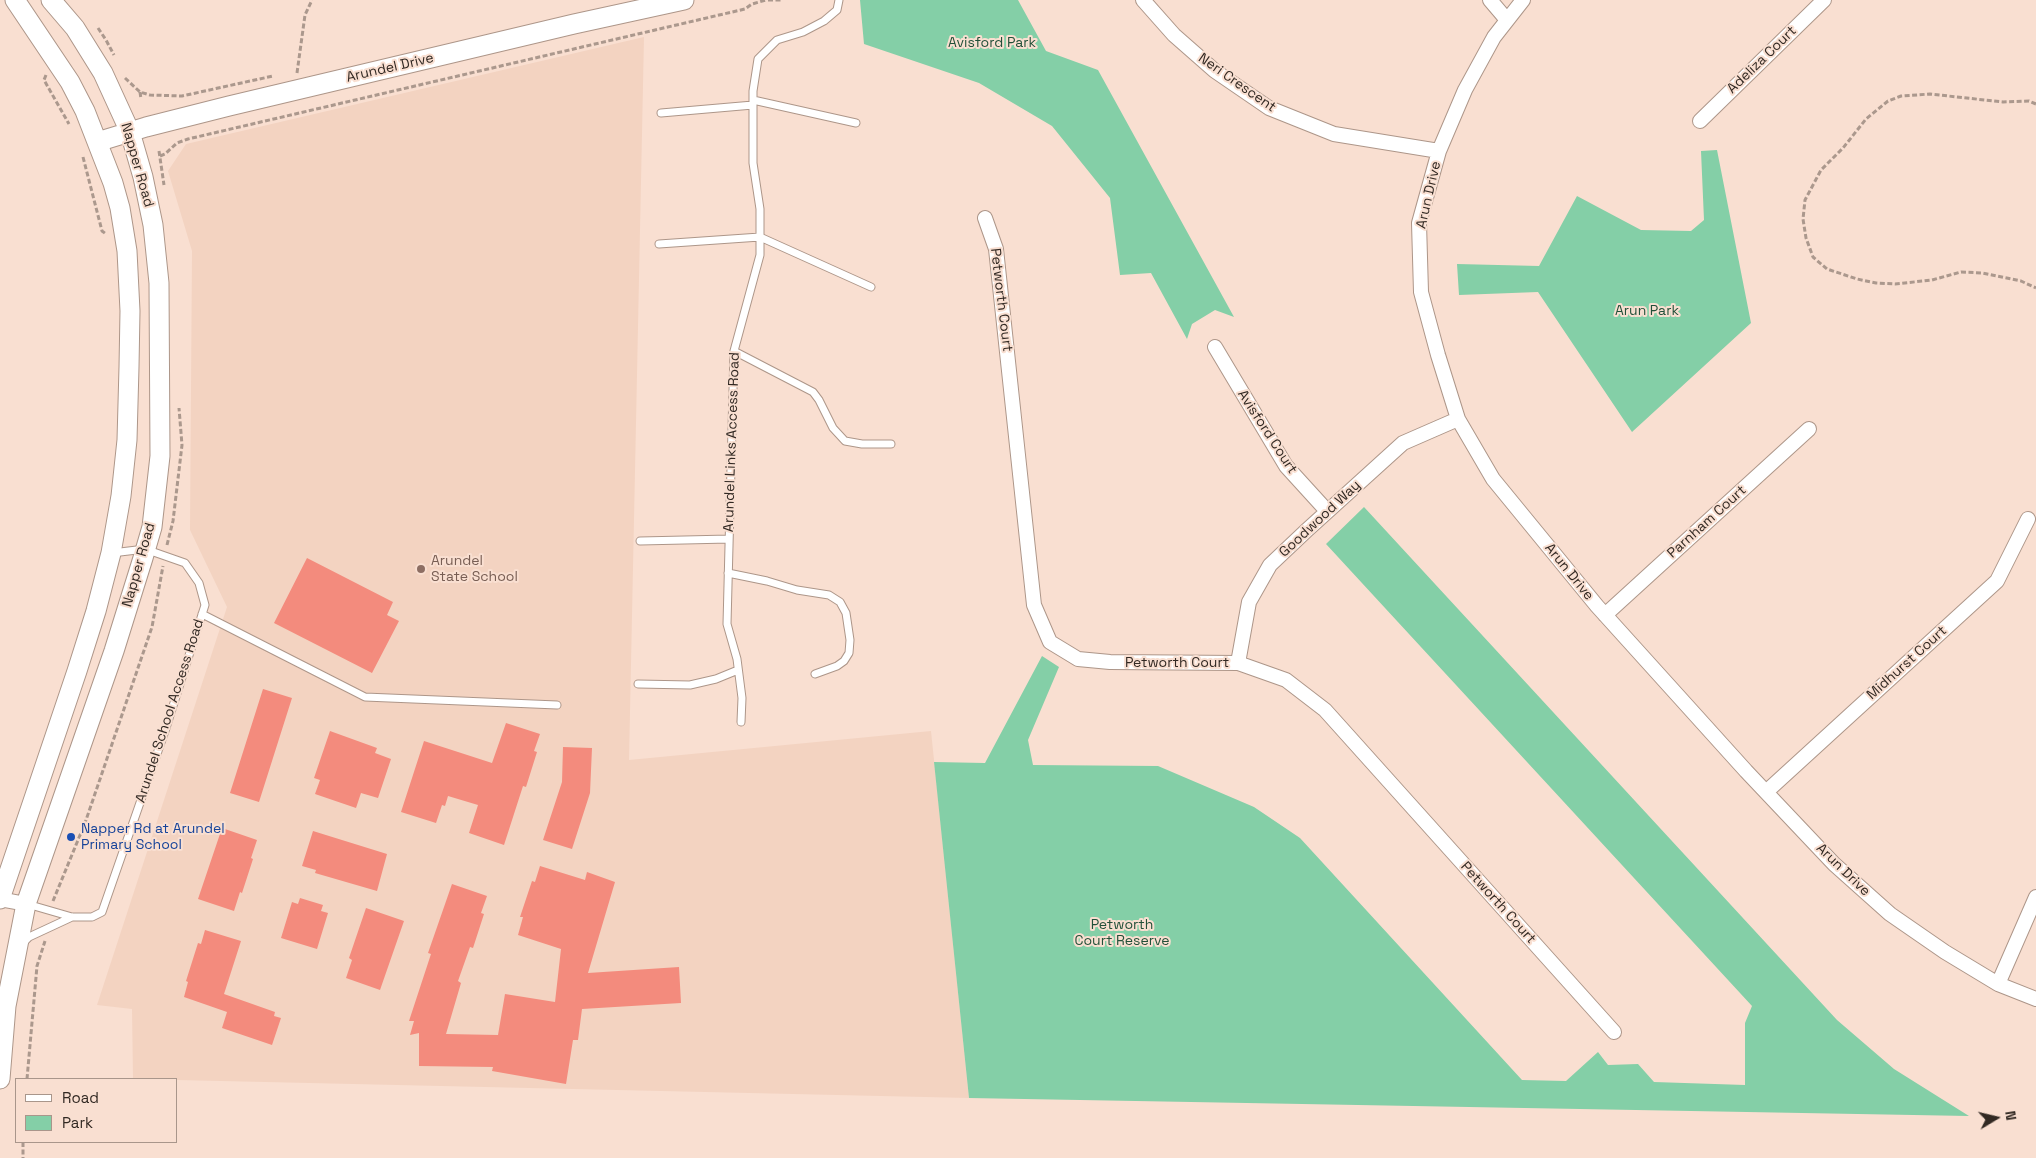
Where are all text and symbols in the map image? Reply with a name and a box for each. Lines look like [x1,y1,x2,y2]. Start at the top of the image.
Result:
street label: Adeliza Court [1724,23,1800,97]
park label: Avisford Park [948,35,1036,51]
street label: Arundel Drive [345,50,435,86]
street label: Neri Crescent [1195,50,1279,116]
street label: Napper Road [117,121,157,209]
street label: Arun Drive [1413,160,1445,230]
street label: Petworth Court [986,247,1016,353]
park label: Arun Park [1615,303,1679,319]
street label: Arundel Links Access Road [720,352,744,532]
street label: Avisford Court [1234,387,1300,477]
street label: Goodwood Way [1276,477,1364,561]
street label: Parnham Court [1664,482,1750,562]
street label: Napper Road [119,521,159,609]
street label: Arun Drive [1541,540,1597,604]
place label: Arundel State School [431,553,518,586]
marker: Arundel State School [415,563,427,575]
street label: Arundel School Access Road [132,617,208,805]
street label: Midhurst Court [1864,623,1950,703]
street label: Petworth Court [1125,655,1229,671]
place label: Napper Rd at Arundel Primary School [81,821,225,854]
marker: Napper Rd at Arundel Primary School [65,831,77,843]
street label: Arun Drive [1813,840,1873,900]
street label: Petworth Court [1457,859,1539,947]
park label: Petworth Court Reserve [1074,917,1170,950]
legend [15,1078,178,1143]
text: Road [62,1088,99,1107]
north arrow [1971,1093,2021,1143]
text: N [2001,1110,2020,1122]
text: Park [62,1113,93,1132]

